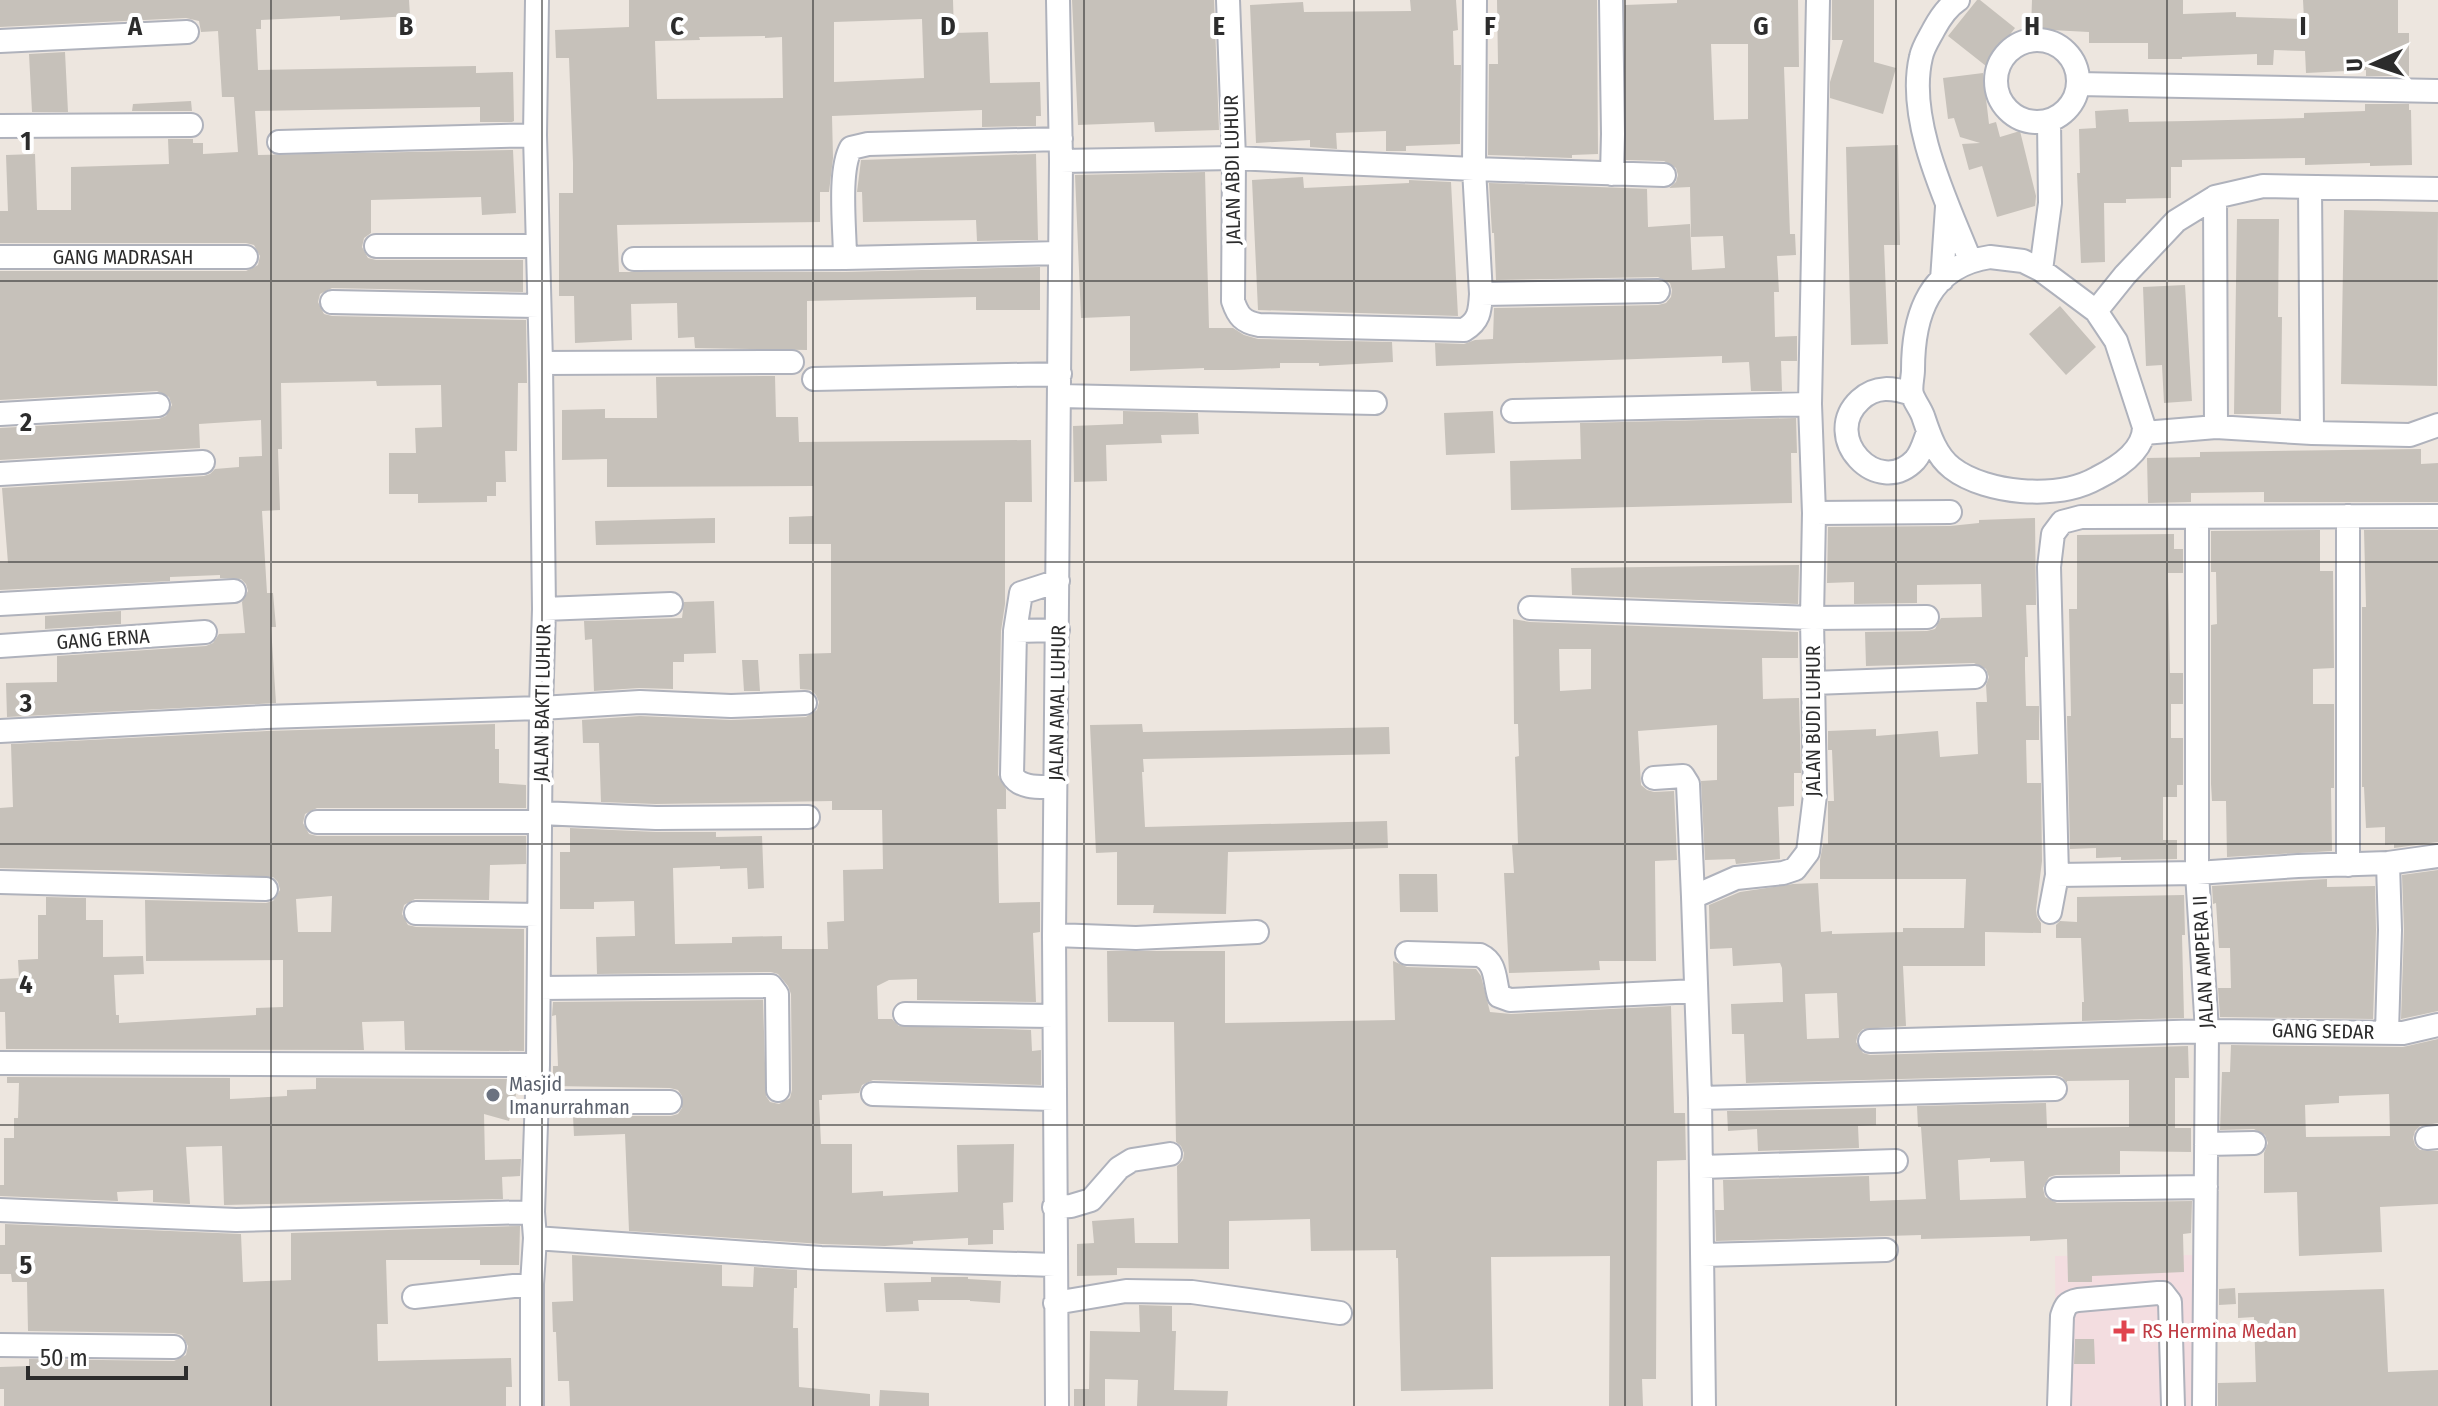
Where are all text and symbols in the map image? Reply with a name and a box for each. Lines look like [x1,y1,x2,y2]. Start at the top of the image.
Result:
text: A [127,11,143,42]
text: B [399,11,414,42]
text: C [670,11,684,42]
text: D [940,11,956,42]
text: E [1213,11,1225,42]
text: F [1484,11,1496,42]
text: G [1753,11,1769,42]
text: H [2024,11,2040,42]
text: I [2300,11,2307,42]
north arrow [2334,24,2414,104]
text: U [2341,58,2368,72]
street label: JALAN ABDI LUHUR [1219,95,1245,245]
text: 1 [21,126,32,157]
street label: GANG MADRASAH [53,245,193,269]
text: 2 [19,407,32,438]
street label: GANG ERNA [56,624,151,654]
street label: JALAN BAKTI LUHUR [529,624,555,782]
street label: JALAN AMAL LUHUR [1044,625,1070,781]
street label: JALAN BUDI LUHUR [1801,645,1825,797]
text: 3 [19,688,32,719]
street label: JALAN AMPERA II [2188,895,2218,1029]
text: 4 [19,969,33,1000]
street label: GANG SEDAR [2272,1018,2375,1044]
place label: Masjid Imanurrahman [509,1072,630,1119]
marker: Masjid Imanurrahman [484,1086,502,1104]
text: 5 [20,1250,33,1281]
place label: RS Hermina Medan [2142,1319,2297,1343]
marker: RS Hermina Medan [2113,1320,2135,1342]
scale bar [28,1330,186,1380]
text: 50 m [40,1344,88,1372]

